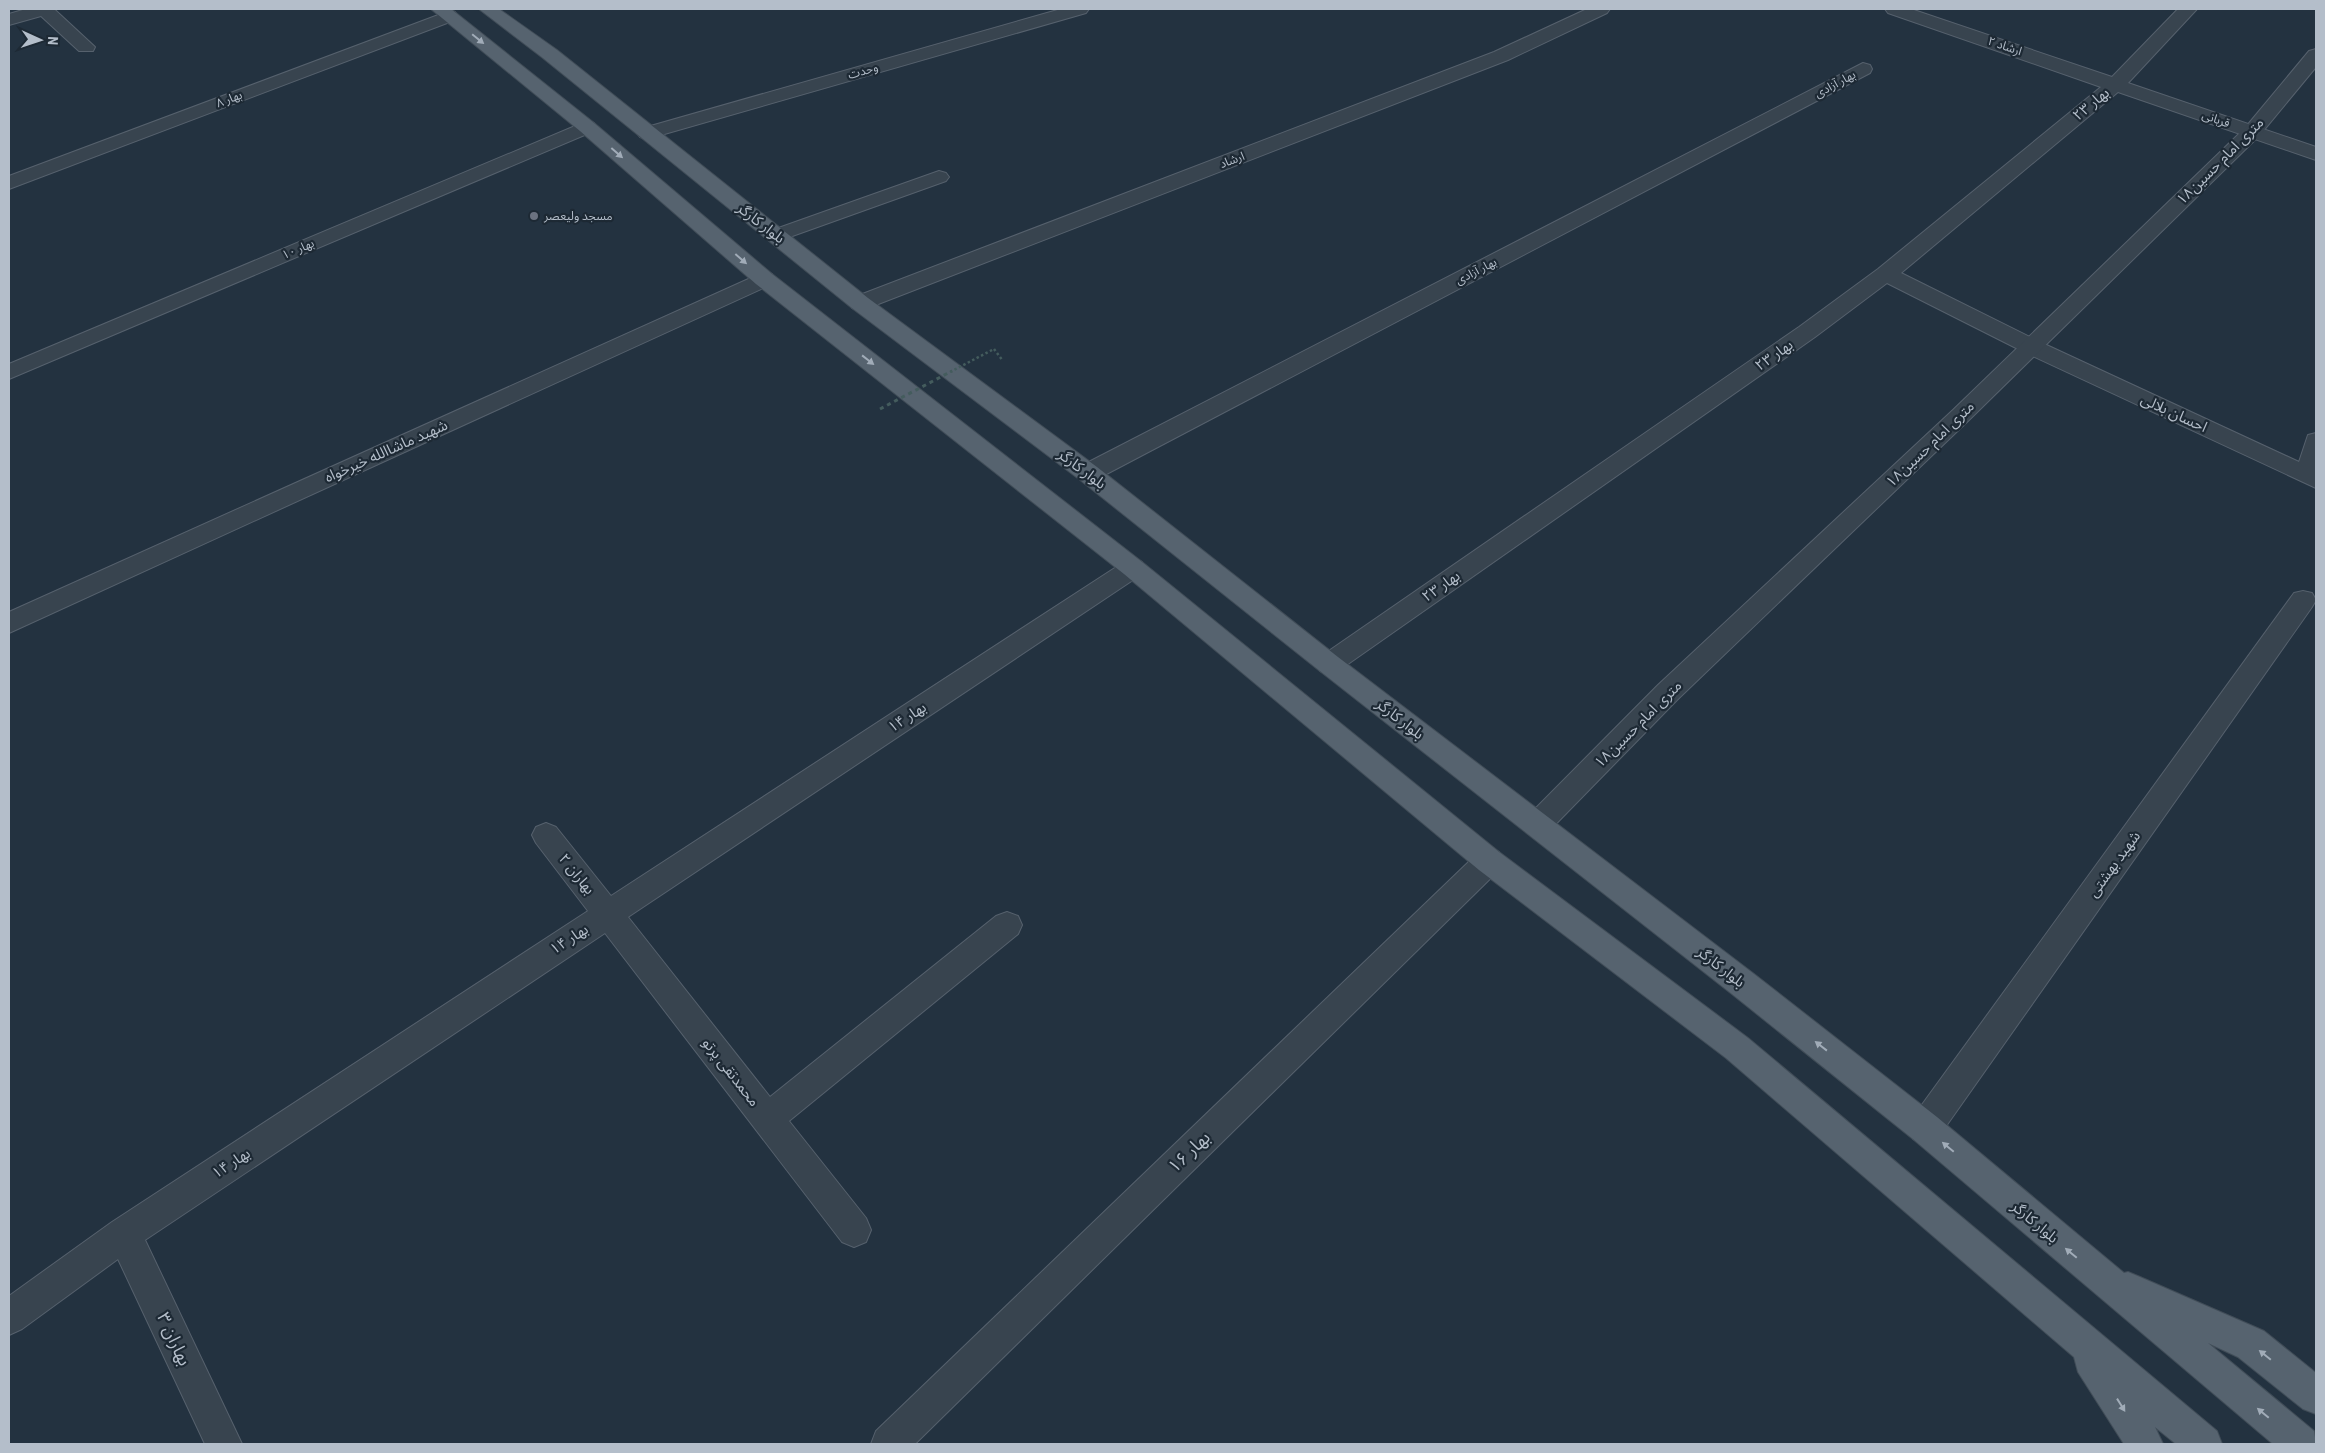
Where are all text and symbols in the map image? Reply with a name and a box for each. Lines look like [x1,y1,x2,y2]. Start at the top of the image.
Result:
north arrow [15,15,65,65]
one-way arrow [471,33,484,44]
street label: ارشاد ۲ [1986,34,2024,58]
text: N [45,36,61,45]
street label: وحدت [846,60,880,82]
street label: بهار آزادی [1812,67,1858,101]
street label: بهار ۲۳ [2069,84,2113,124]
street label: بهار ۸ [214,88,244,110]
street label: قربانی [2200,108,2232,130]
street label: ۱۸متری امام حسین [2173,114,2269,210]
one-way arrow [611,147,623,159]
street label: ارشاد [1218,149,1247,171]
street label: بلوار کارگر [733,198,788,247]
place label: مسجد ولیعصر [543,209,613,223]
marker: مسجد ولیعصر [528,210,540,222]
street label: بهار ۱۰ [280,236,316,262]
one-way arrow [734,253,747,264]
street label: بهار آزادی [1453,255,1499,287]
street label: بهار ۲۳ [1752,336,1796,374]
one-way arrow [861,355,875,365]
street label: احسان بلالی [2138,390,2210,436]
street label: ۱۸متری امام حسین [1882,397,1979,492]
street label: شهید ماشاالله خیرخواه [322,416,451,486]
street label: بلوار کارگر [1054,444,1110,493]
street label: بهار ۲۳ [1419,567,1463,605]
street label: ۱۸متری امام حسین [1591,677,1687,773]
street label: بلوار کارگر [1372,694,1427,743]
street label: بهار ۱۴ [884,698,930,736]
street label: شهید بهشتی [2084,827,2144,901]
street label: بهاران ۲ [555,850,599,898]
street label: بهار ۱۴ [546,920,592,958]
street label: بلوار کارگر [1693,942,1748,991]
street label: محمدتقی پرتو [698,1034,763,1111]
one-way arrow [1815,1040,1828,1051]
street label: بهار ۱۶ [1163,1127,1215,1177]
one-way arrow [1942,1142,1955,1153]
street label: بهار ۱۴ [208,1144,254,1182]
street label: بلوار کارگر [2007,1197,2062,1247]
one-way arrow [2066,1247,2078,1259]
street label: بهاران ۳ [152,1309,196,1369]
one-way arrow [2259,1349,2272,1360]
one-way arrow [2116,1399,2125,1412]
one-way arrow [2258,1407,2270,1419]

